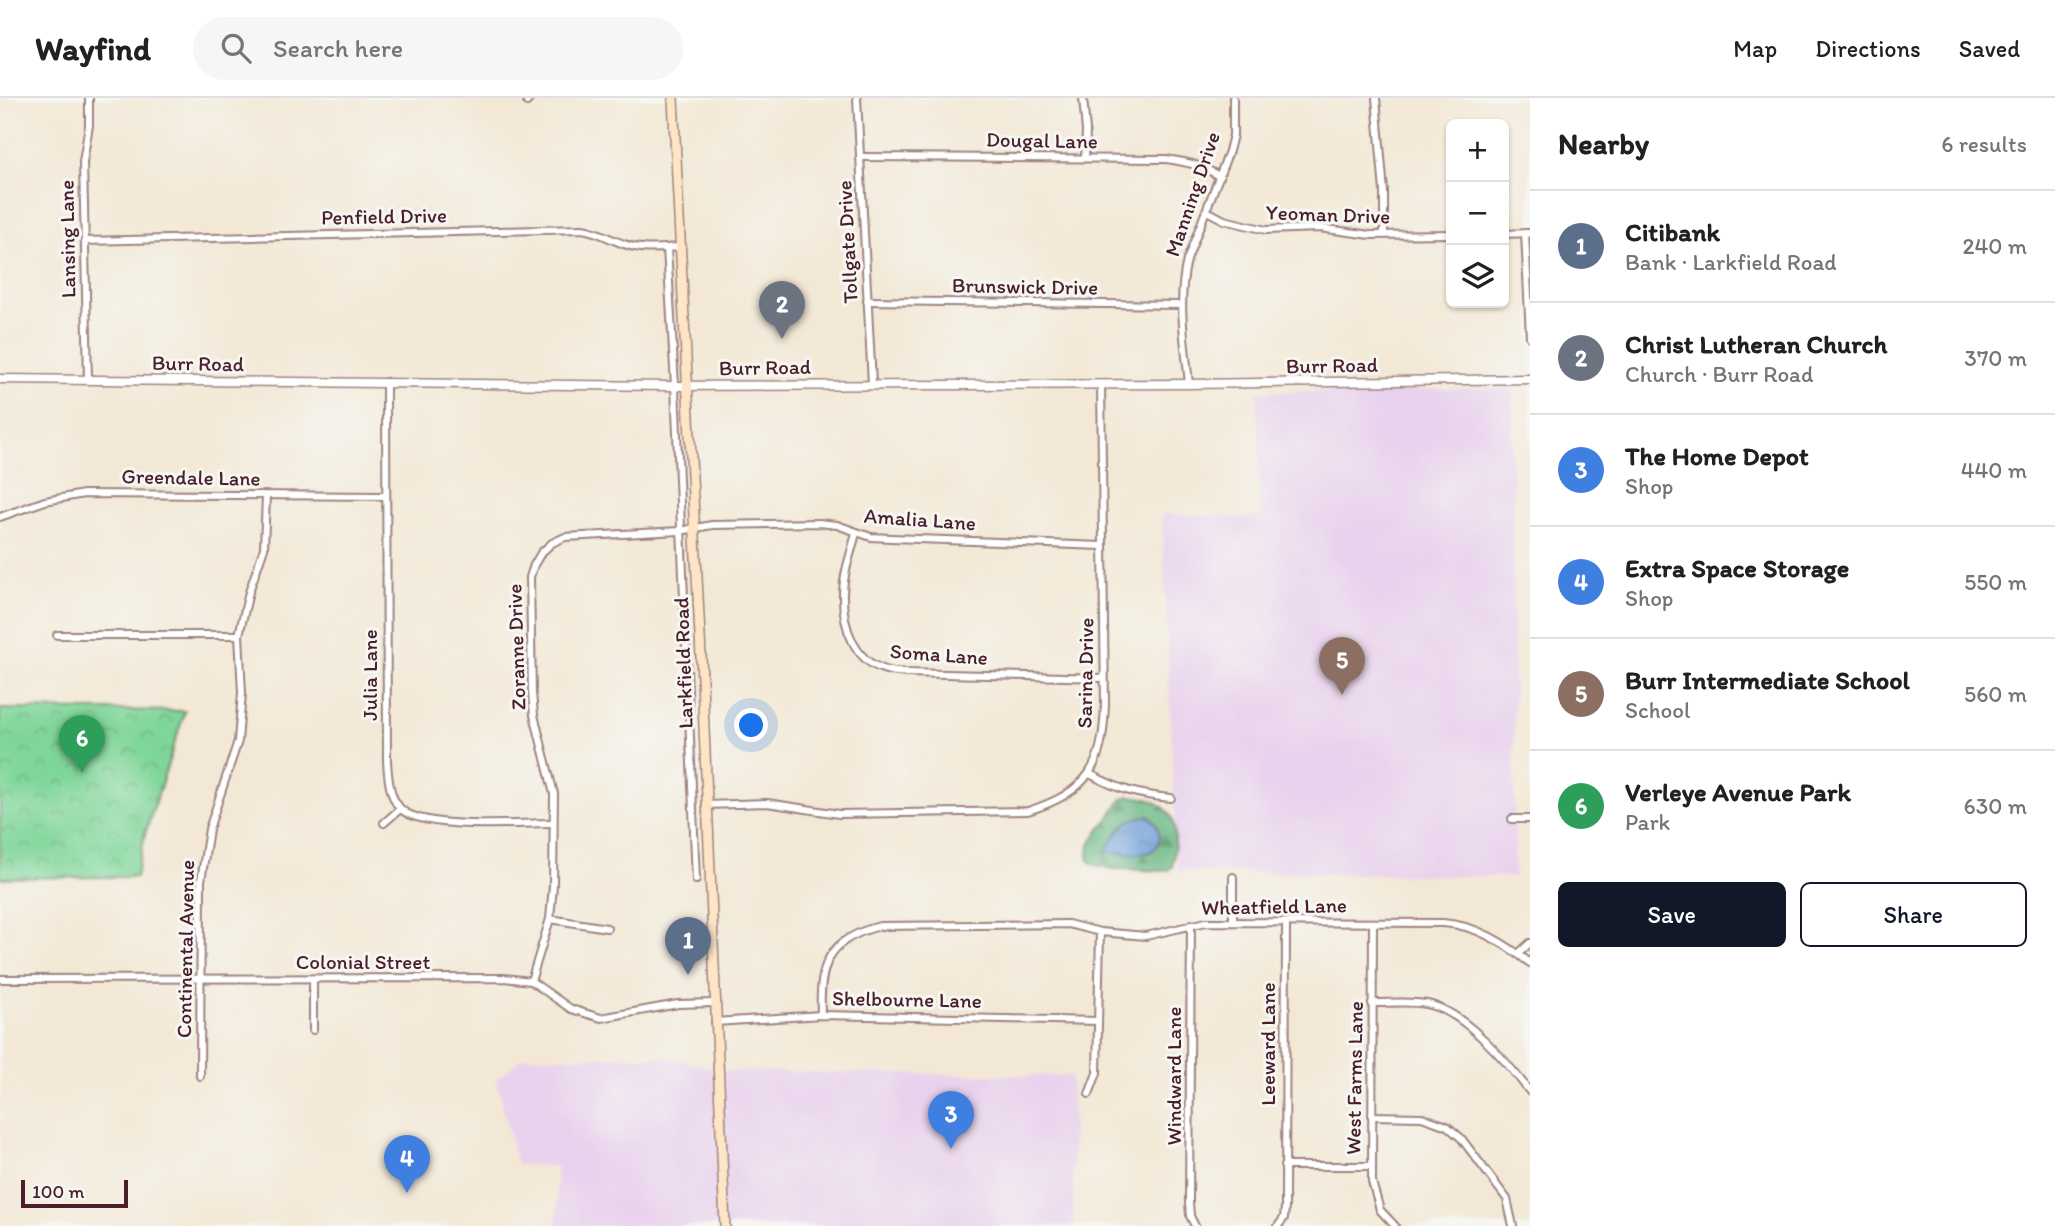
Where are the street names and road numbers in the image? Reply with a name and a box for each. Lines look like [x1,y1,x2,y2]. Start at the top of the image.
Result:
street label: Dougal Lane [986,127,1098,153]
street label: Manning Drive [1159,128,1225,260]
street label: Lansing Lane [53,180,81,298]
street label: Tollgate Drive [831,180,863,304]
street label: Yeoman Drive [1265,199,1391,229]
street label: Penfield Drive [321,202,447,230]
street label: Brunswick Drive [952,272,1098,300]
street label: Burr Road [152,350,245,376]
street label: Burr Road [1286,352,1379,378]
street label: Burr Road [719,354,812,380]
street label: Greendale Lane [121,463,261,491]
street label: Amalia Lane [863,503,977,535]
street label: Zoranne Drive [501,583,531,711]
street label: Larkfield Road [668,597,698,729]
street label: Sarina Drive [1072,617,1098,729]
street label: Julia Lane [357,629,382,721]
street label: Soma Lane [889,638,989,670]
street label: Continental Avenue [171,860,199,1038]
street label: Wheatfield Lane [1201,892,1347,920]
street label: Colonial Street [296,949,430,974]
street label: Leeward Lane [1255,982,1280,1106]
street label: Shelbourne Lane [832,985,982,1013]
street label: West Farms Lane [1340,1001,1368,1155]
street label: Windward Lane [1161,1007,1186,1145]

